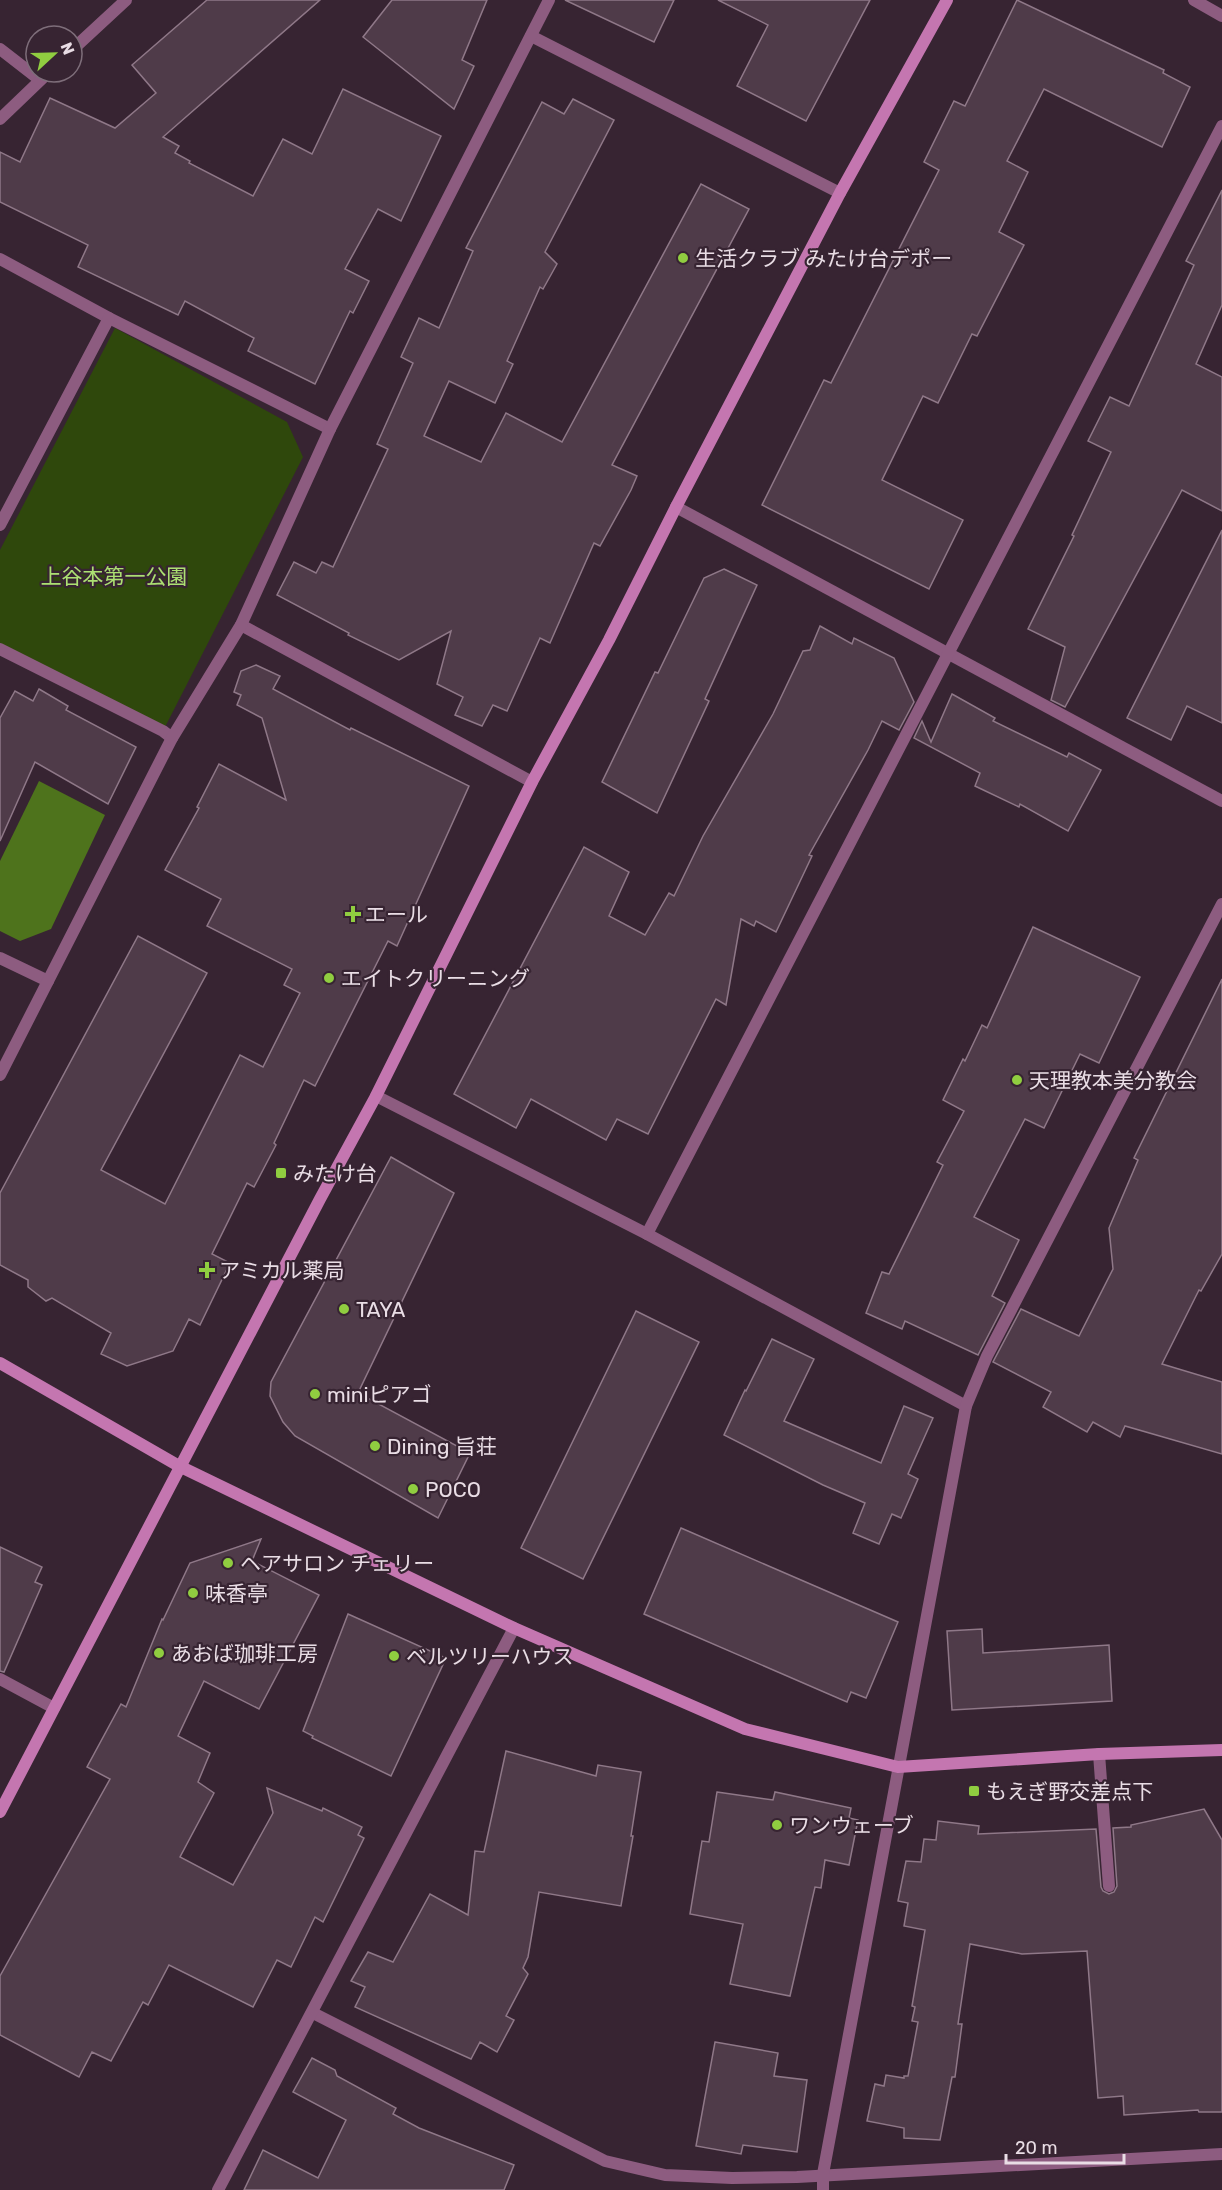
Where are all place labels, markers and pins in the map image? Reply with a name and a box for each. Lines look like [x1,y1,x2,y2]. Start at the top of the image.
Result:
place label: 生活クラブ みたけ台デポー [695,246,952,271]
marker: 生活クラブ みたけ台デポー [676,251,690,265]
place label: エール [365,902,428,927]
marker: エール [346,907,360,921]
place label: エイトクリーニング [341,966,530,991]
marker: エイトクリーニング [322,971,336,985]
place label: 天理教本美分教会 [1029,1068,1197,1093]
marker: 天理教本美分教会 [1010,1073,1024,1087]
place label: みたけ台 [293,1161,377,1186]
marker: みたけ台 [274,1166,288,1180]
place label: アミカル薬局 [219,1258,345,1283]
marker: アミカル薬局 [200,1263,214,1277]
place label: TAYA [356,1297,405,1322]
marker: TAYA [337,1302,351,1316]
place label: miniピアゴ [327,1382,432,1407]
marker: miniピアゴ [308,1387,322,1401]
place label: Dining 旨荘 [387,1434,497,1459]
marker: Dining 旨荘 [368,1439,382,1453]
place label: POCO [425,1477,481,1502]
marker: POCO [406,1482,420,1496]
place label: ヘアサロン チェリー [240,1551,434,1576]
marker: ヘアサロン チェリー [221,1556,235,1570]
place label: 味香亭 [205,1581,268,1606]
marker: 味香亭 [186,1586,200,1600]
place label: あおば珈琲工房 [171,1641,318,1666]
place label: ベルツリーハウス [406,1644,574,1669]
marker: あおば珈琲工房 [152,1646,166,1660]
marker: ベルツリーハウス [387,1649,401,1663]
place label: もえぎ野交差点下 [986,1779,1153,1804]
marker: もえぎ野交差点下 [967,1784,981,1798]
place label: ワンウェーブ [789,1813,914,1838]
marker: ワンウェーブ [770,1818,784,1832]

